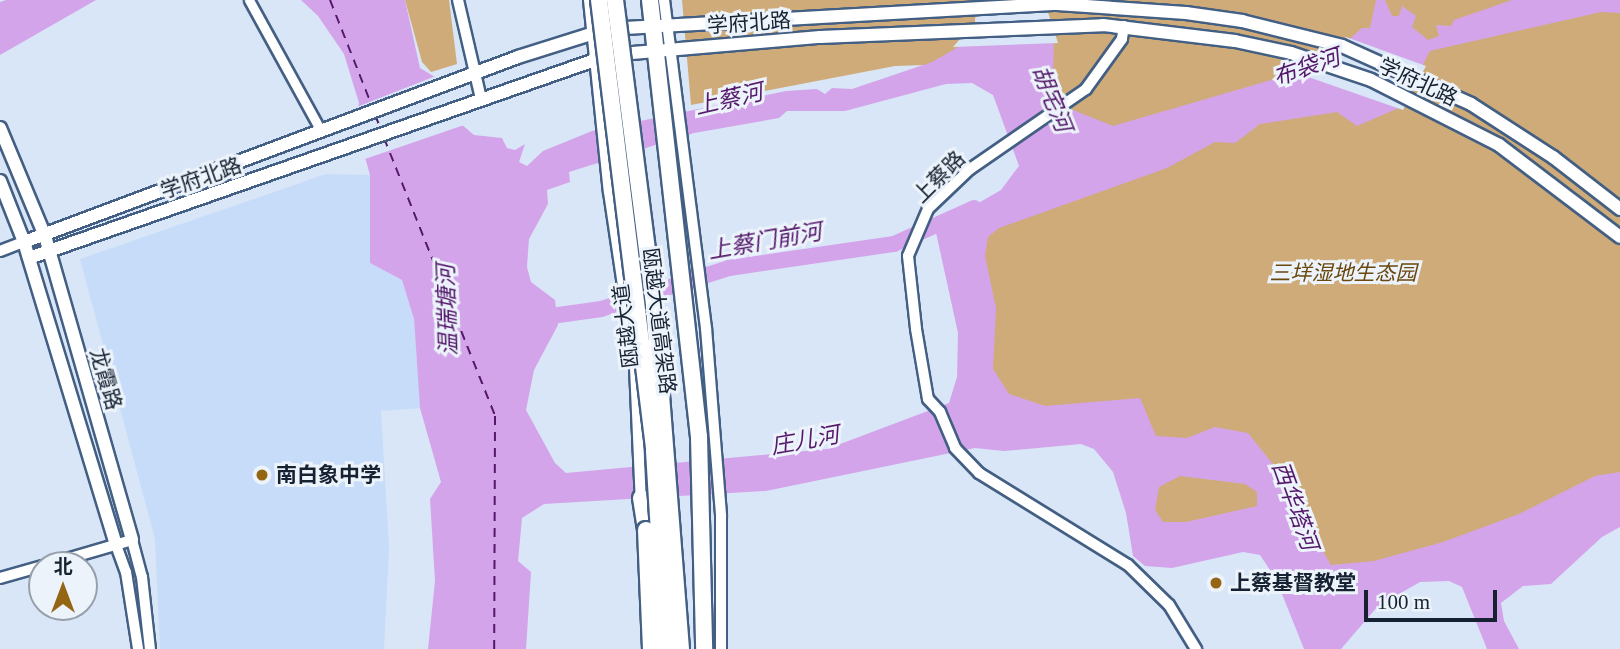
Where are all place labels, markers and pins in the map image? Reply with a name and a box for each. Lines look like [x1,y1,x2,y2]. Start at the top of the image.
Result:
place label: 南白象中学 [276,462,381,488]
marker: 南白象中学 [254,467,270,483]
place label: 上蔡基督教堂 [1230,570,1356,596]
marker: 上蔡基督教堂 [1208,575,1224,591]

